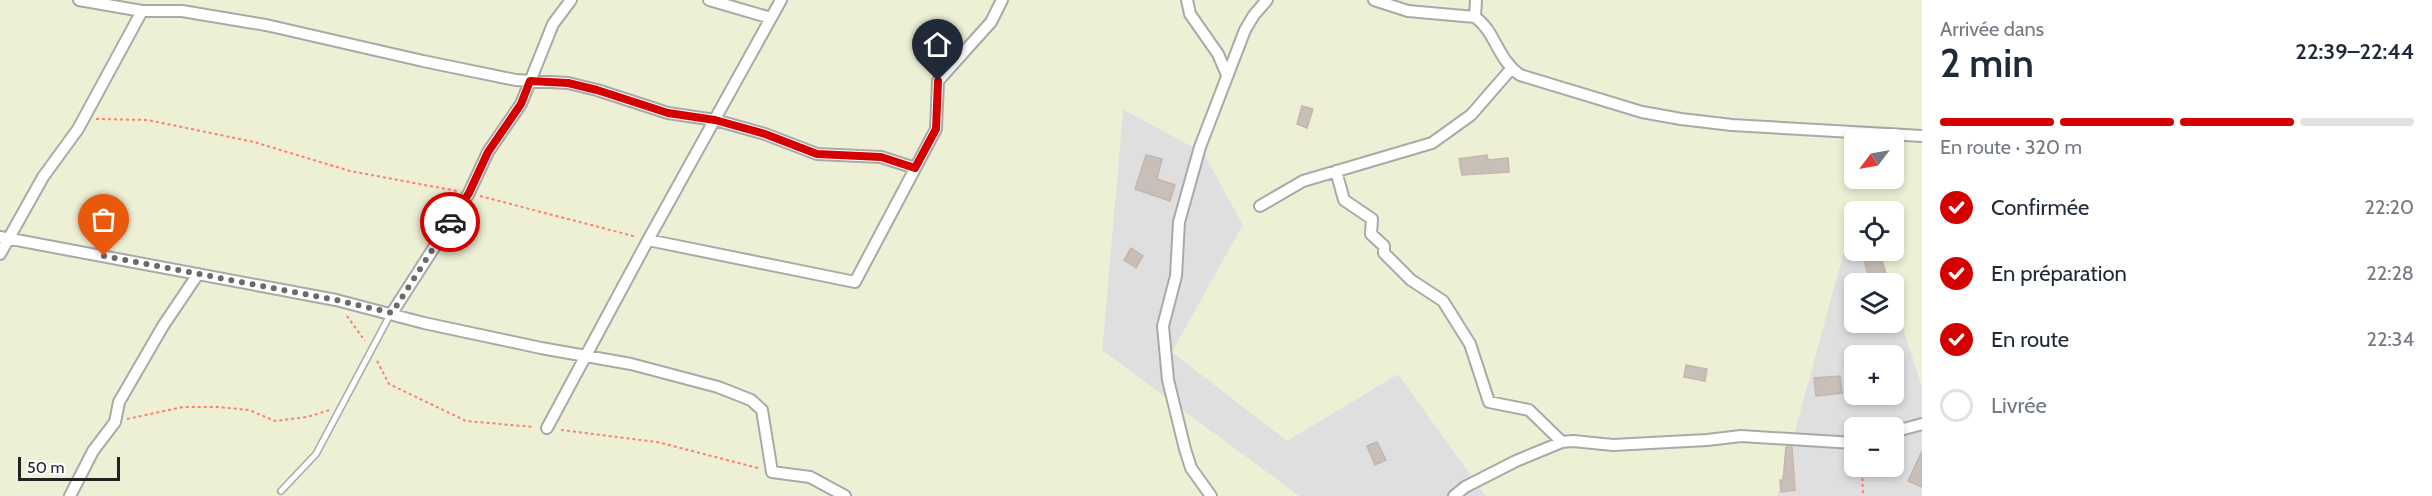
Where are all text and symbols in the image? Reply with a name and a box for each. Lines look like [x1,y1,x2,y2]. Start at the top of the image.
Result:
text: Arrivée dans [1940,17,2044,41]
pin [912,19,963,81]
icon: home [921,28,954,61]
text: 22:39–22:44 [2295,38,2414,65]
text: 2 min [1940,39,2034,87]
north arrow [1844,129,1904,189]
map controls [1844,129,1904,477]
text: En route · 320 m [1940,135,2082,159]
icon: check [1940,191,1973,224]
courier [420,192,480,252]
pin [78,194,129,256]
text: Confirmée [1991,194,2089,221]
text: 22:20 [2364,195,2414,219]
button: locate [1844,201,1904,261]
icon: bag [87,203,120,236]
icon: car [434,206,467,239]
icon: check [1940,257,1973,290]
text: En préparation [1991,260,2127,287]
text: 22:28 [2366,261,2414,285]
button: layers [1844,273,1904,333]
icon: check [1940,323,1973,356]
text: En route [1991,326,2069,353]
text: 22:34 [2367,327,2414,351]
button: + [1844,345,1904,405]
text: Livrée [1991,392,2047,419]
button: − [1844,417,1904,477]
scale bar [18,454,120,482]
text: 50 m [27,458,64,477]

